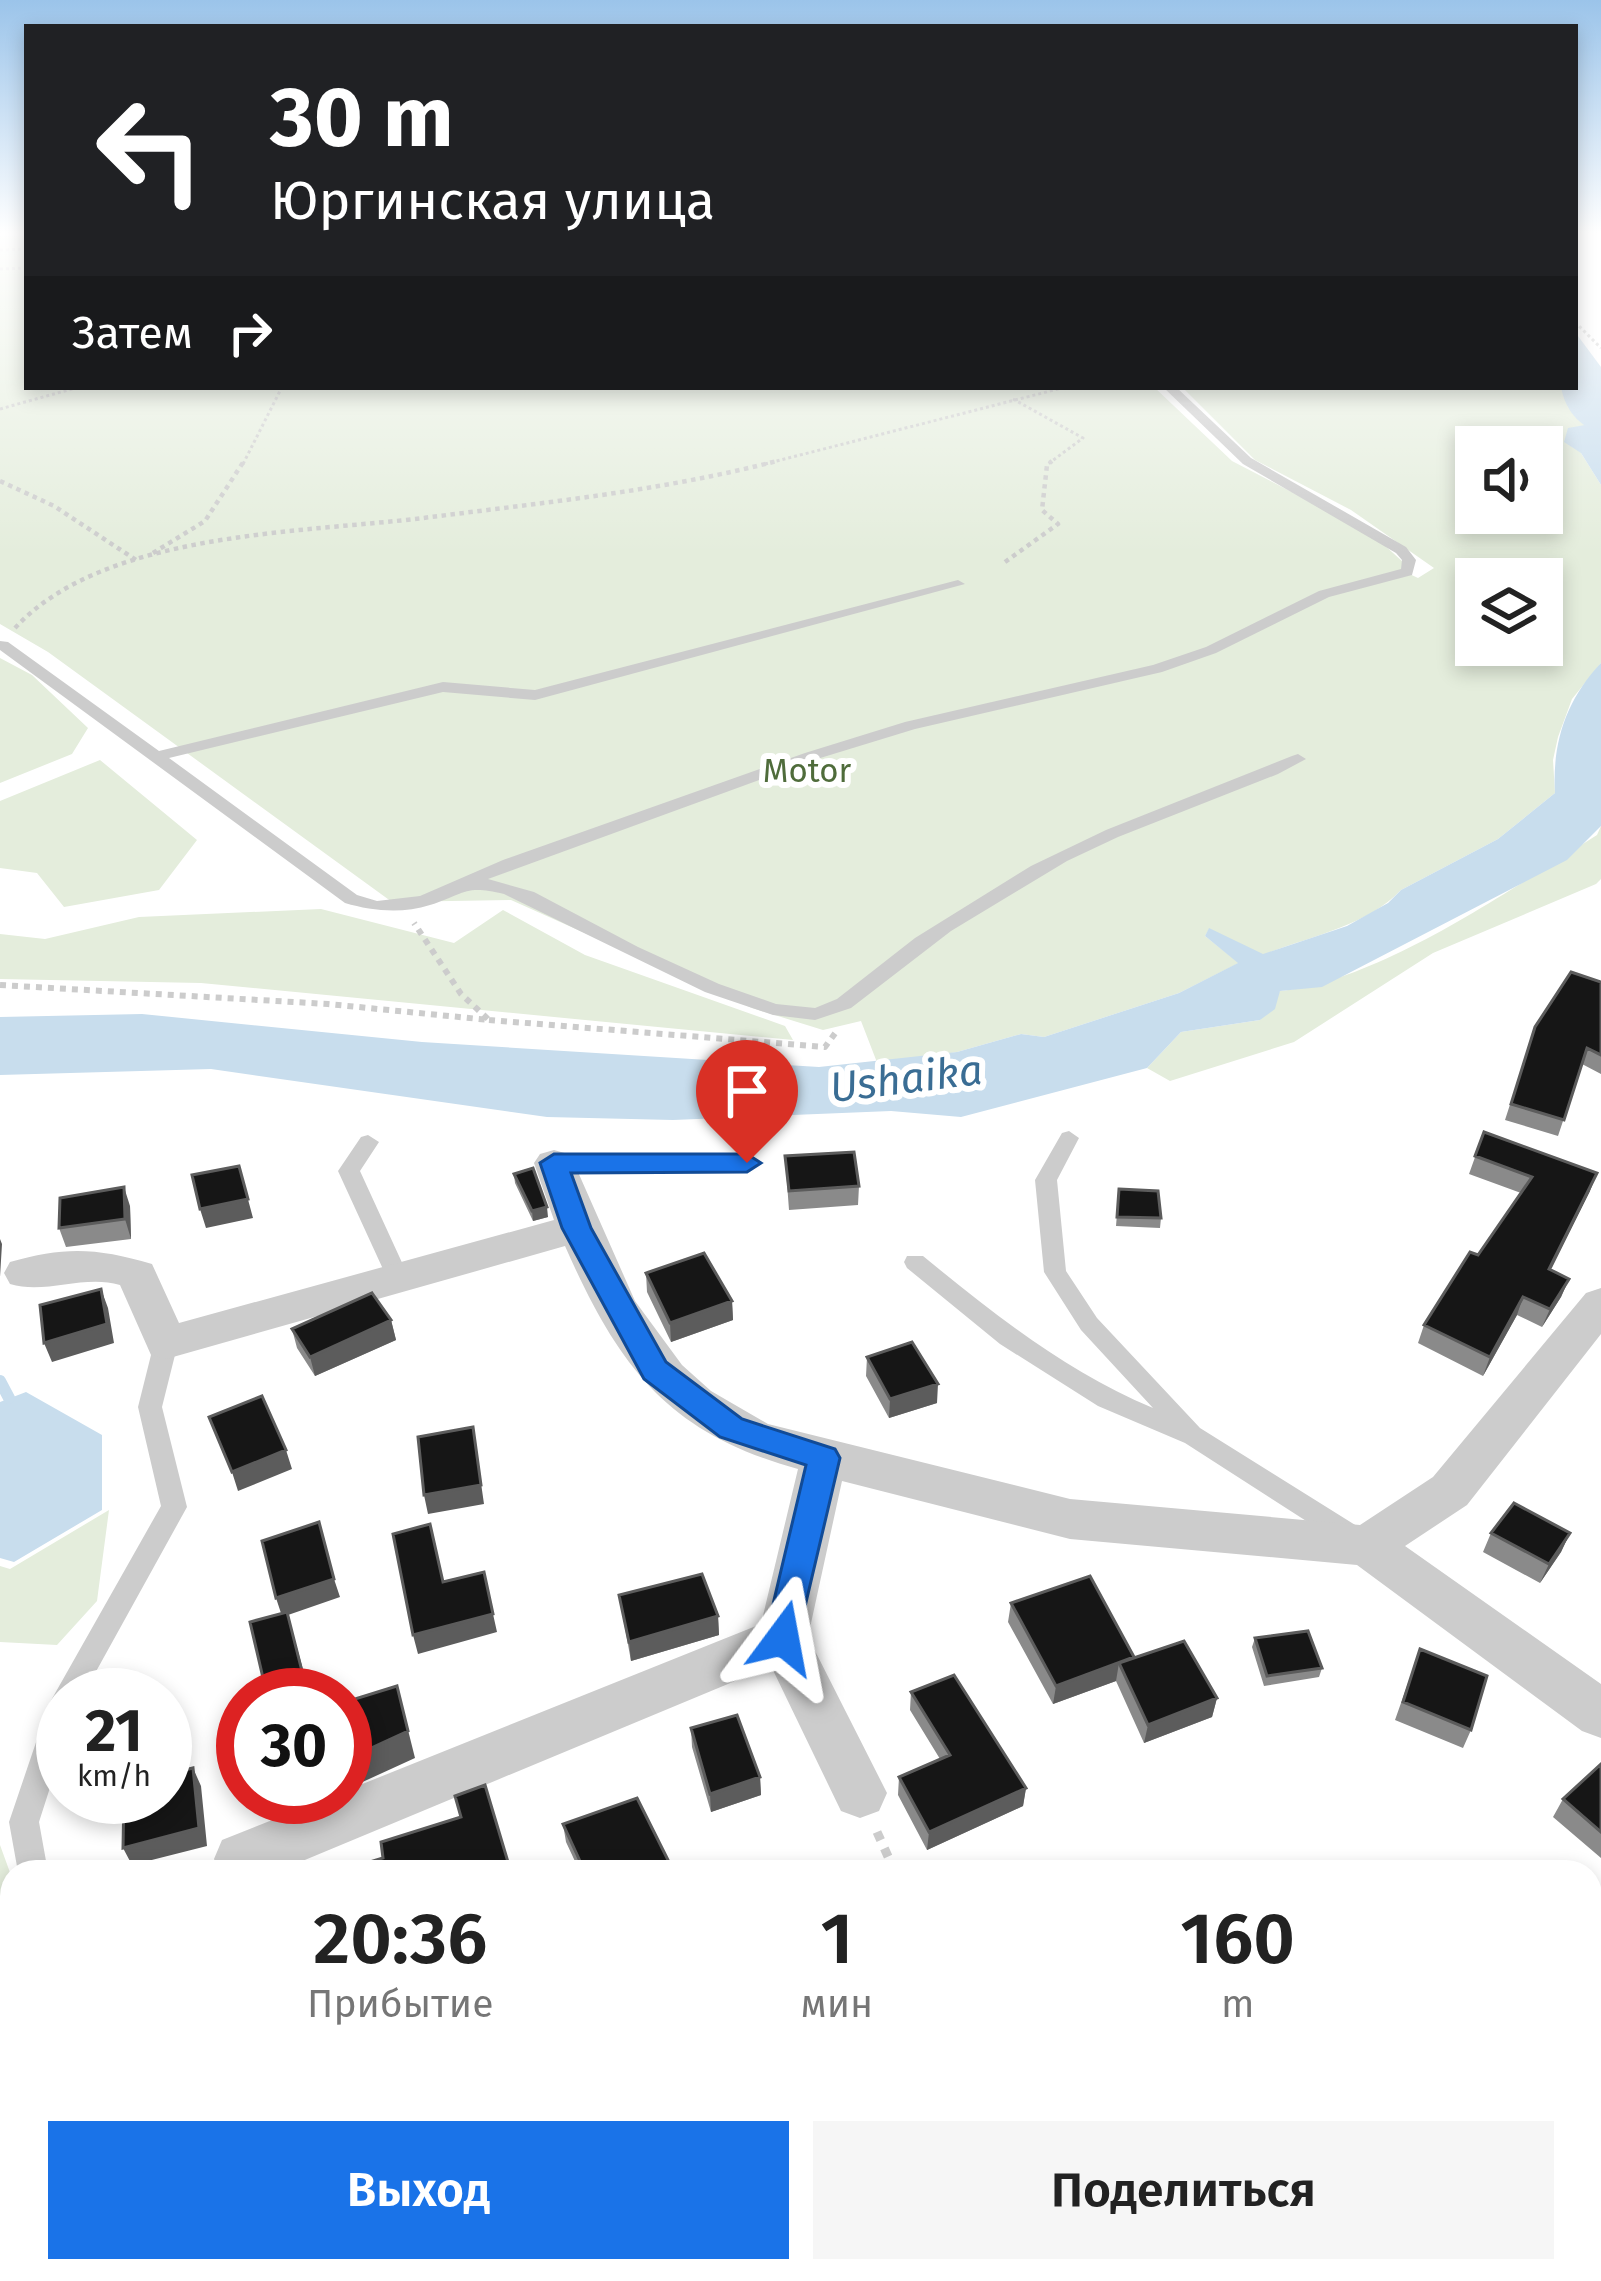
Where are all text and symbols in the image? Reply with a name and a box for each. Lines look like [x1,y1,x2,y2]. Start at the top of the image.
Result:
text: 30 m [270,67,454,168]
icon: left [72,72,228,228]
text: Юргинская улица [270,169,715,233]
icon: right [217,300,283,366]
text: Затем [72,306,193,360]
map controls [1455,426,1563,666]
button: sound [1455,426,1563,534]
button: layers [1455,558,1563,666]
park label: Motor [763,751,851,791]
pin [696,1040,798,1163]
water label: Ushaika [827,1045,985,1113]
icon: arrive [714,1058,780,1124]
position arrow [720,1575,846,1701]
speed limit sign: 30 [216,1668,372,1824]
text: 21 [85,1695,143,1767]
text: km/h [77,1758,151,1794]
text: 20:36 [313,1896,487,1982]
text: 1 [820,1896,853,1982]
text: 160 [1180,1896,1295,1982]
text: Прибытие [307,1981,493,2027]
text: мин [801,1981,873,2027]
text: m [1221,1981,1254,2027]
button: Выход [48,2121,789,2259]
button: Поделиться [813,2121,1554,2259]

